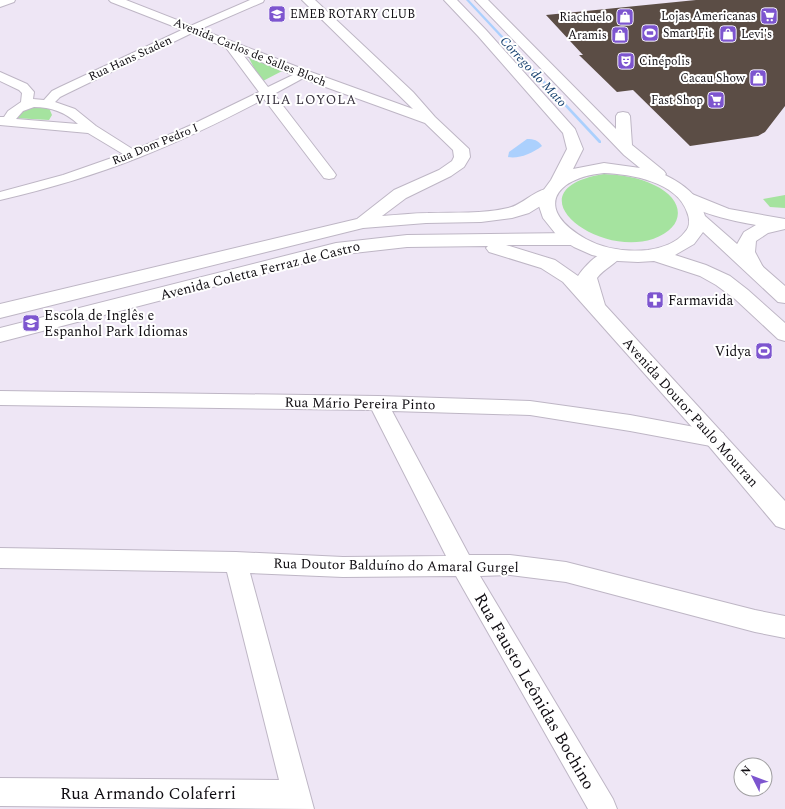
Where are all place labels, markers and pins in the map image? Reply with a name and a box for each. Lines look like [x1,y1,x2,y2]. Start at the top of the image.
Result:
school or university icon: EMEB ROTARY CLUB [267,4,287,24]
place label: EMEB ROTARY CLUB [290,5,415,24]
supermarket icon: Lojas Americanas [759,6,779,26]
shop icon: Riachuelo [615,7,635,27]
place label: Lojas Americanas [661,7,756,26]
place label: Riachuelo [559,8,612,27]
sports icon: Smart Fit [640,23,660,43]
place label: Smart Fit [663,24,713,43]
shop icon: Levi's [718,24,738,44]
shop icon: Aramis [610,25,630,45]
place label: Levi's [741,25,772,44]
place label: Aramis [568,26,607,45]
theatre icon: Cinépolis [616,51,636,71]
place label: Cinépolis [639,52,690,71]
shop icon: Cacau Show [748,68,768,88]
place label: Cacau Show [680,69,746,88]
supermarket icon: Fast Shop [706,90,726,110]
place label: Fast Shop [651,91,703,110]
pharmacy icon: Farmavida [645,290,665,310]
place label: Farmavida [668,290,733,311]
place label: Escola de Inglês e Espanhol Park Idiomas [44,305,188,342]
school or university icon: Escola de Inglês e Espanhol Park Idiomas [21,313,41,333]
place label: Vidya [715,341,751,362]
sports icon: Vidya [754,341,774,361]

